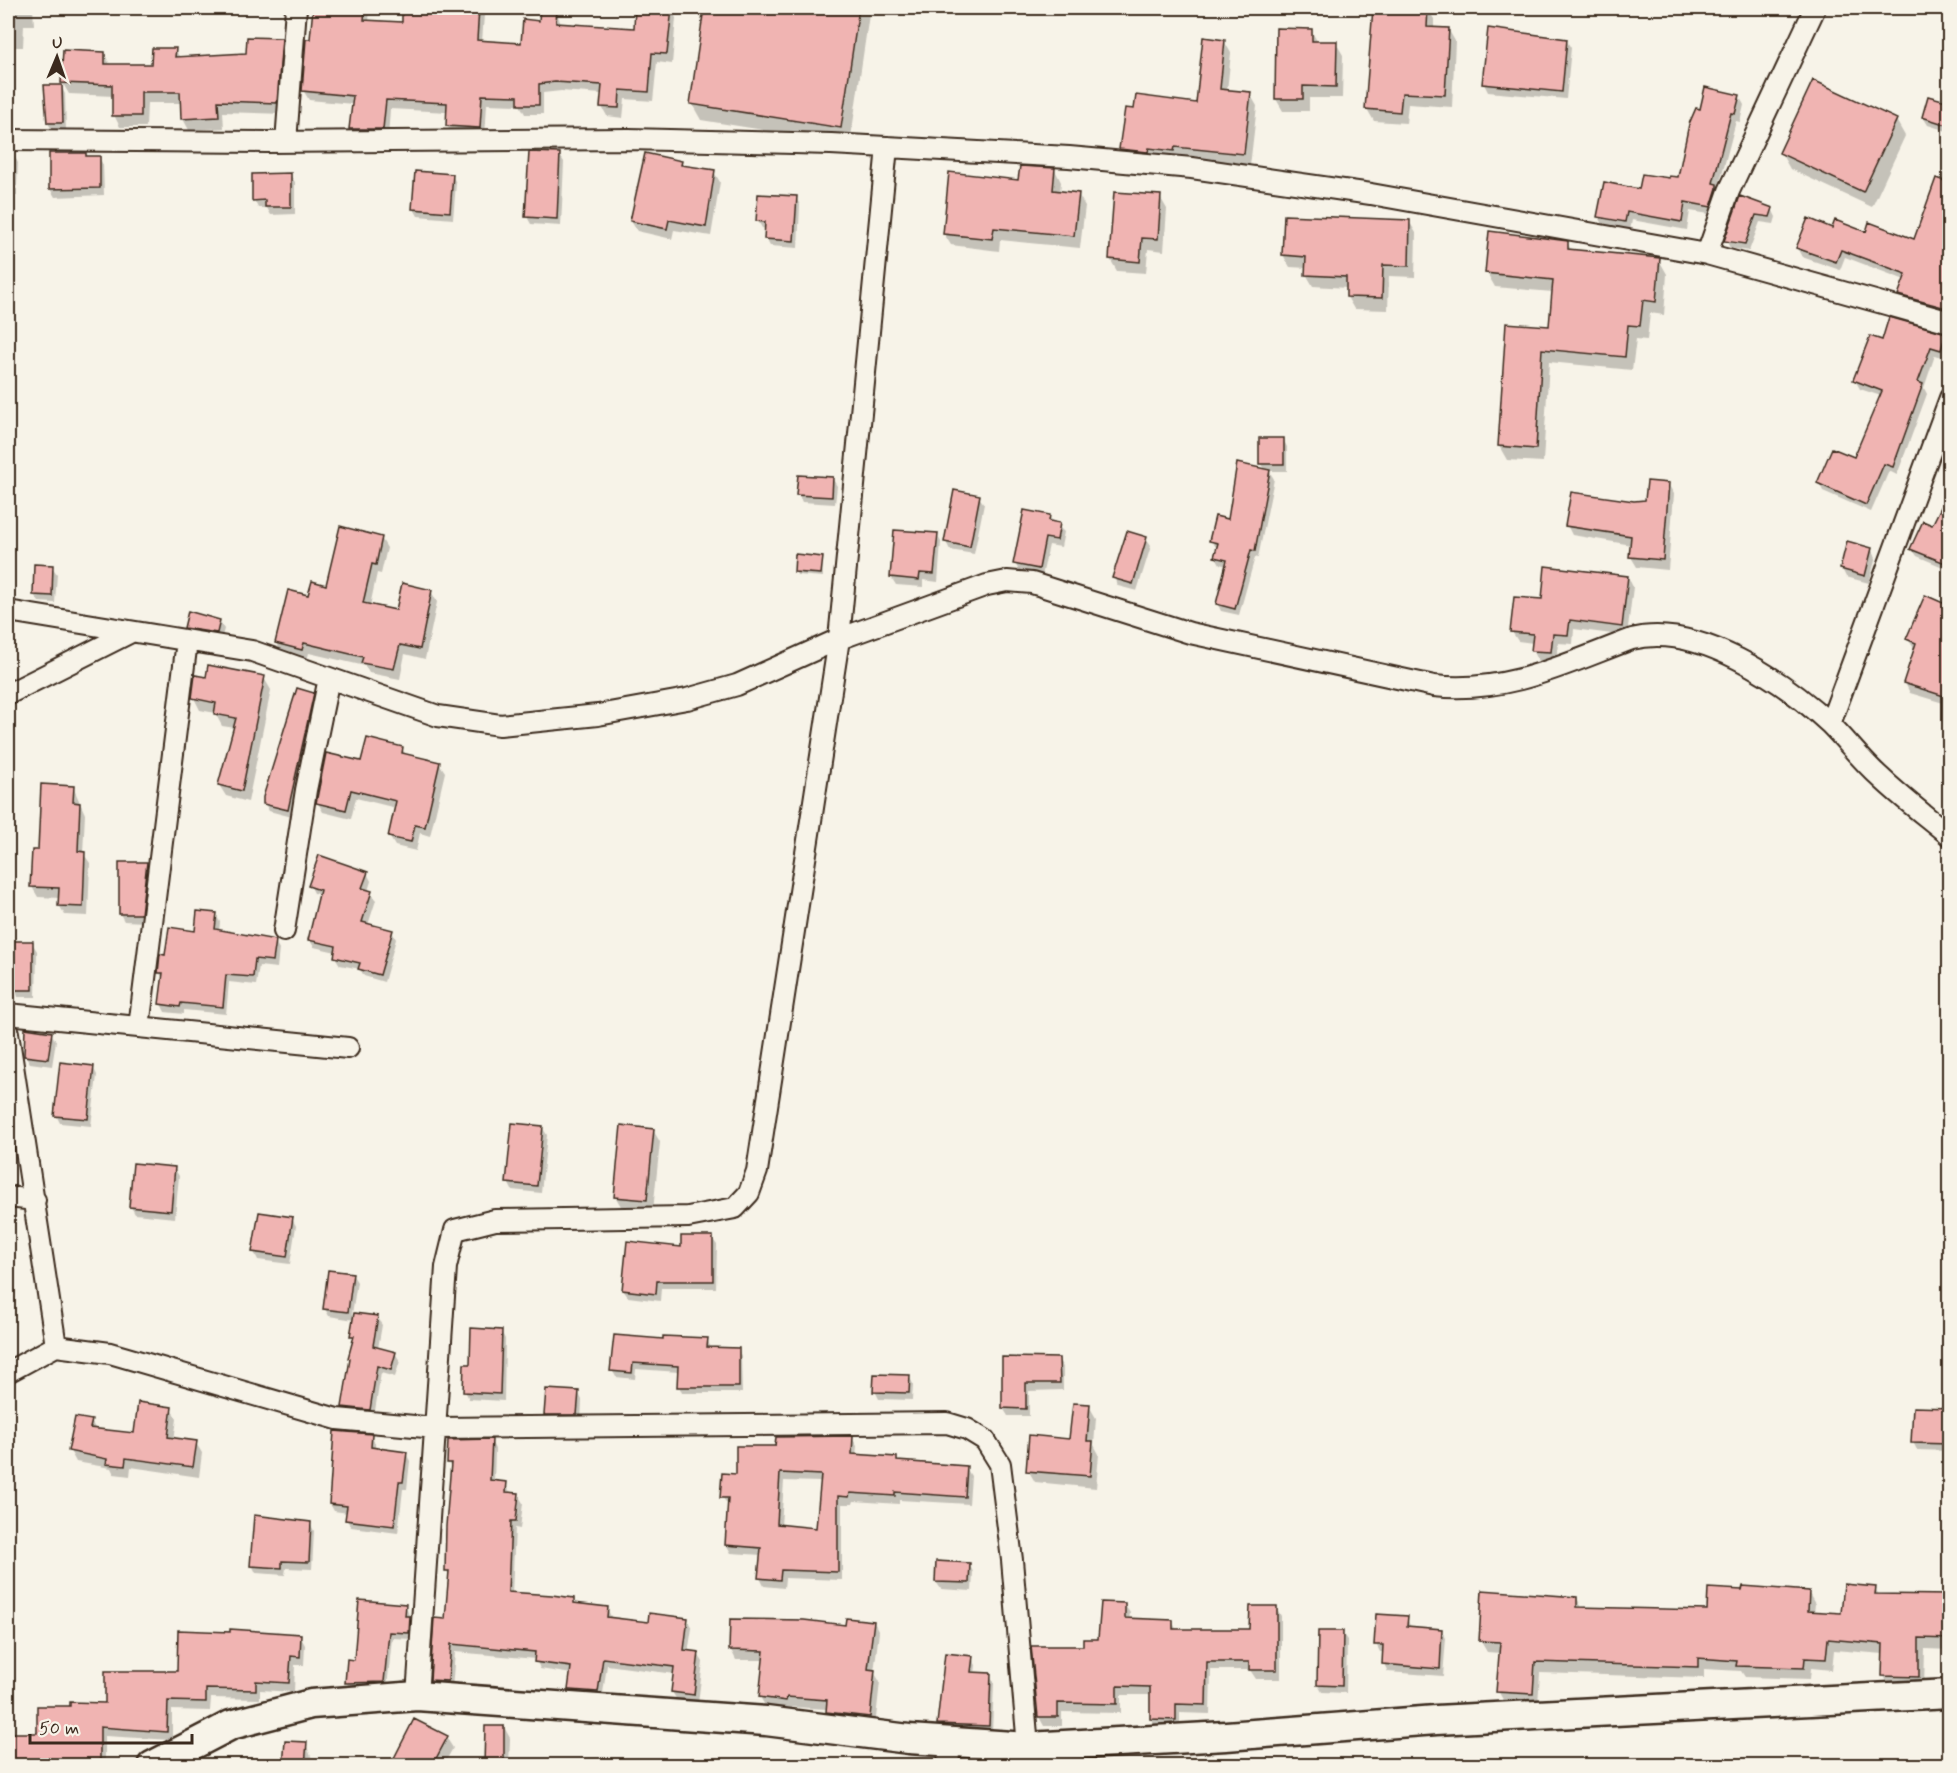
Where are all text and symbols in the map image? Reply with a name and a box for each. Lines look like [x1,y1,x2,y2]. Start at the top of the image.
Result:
north arrow [27,27,87,87]
text: U [52,33,63,54]
scale bar [30,1707,192,1745]
text: 50 m [39,1717,79,1741]

